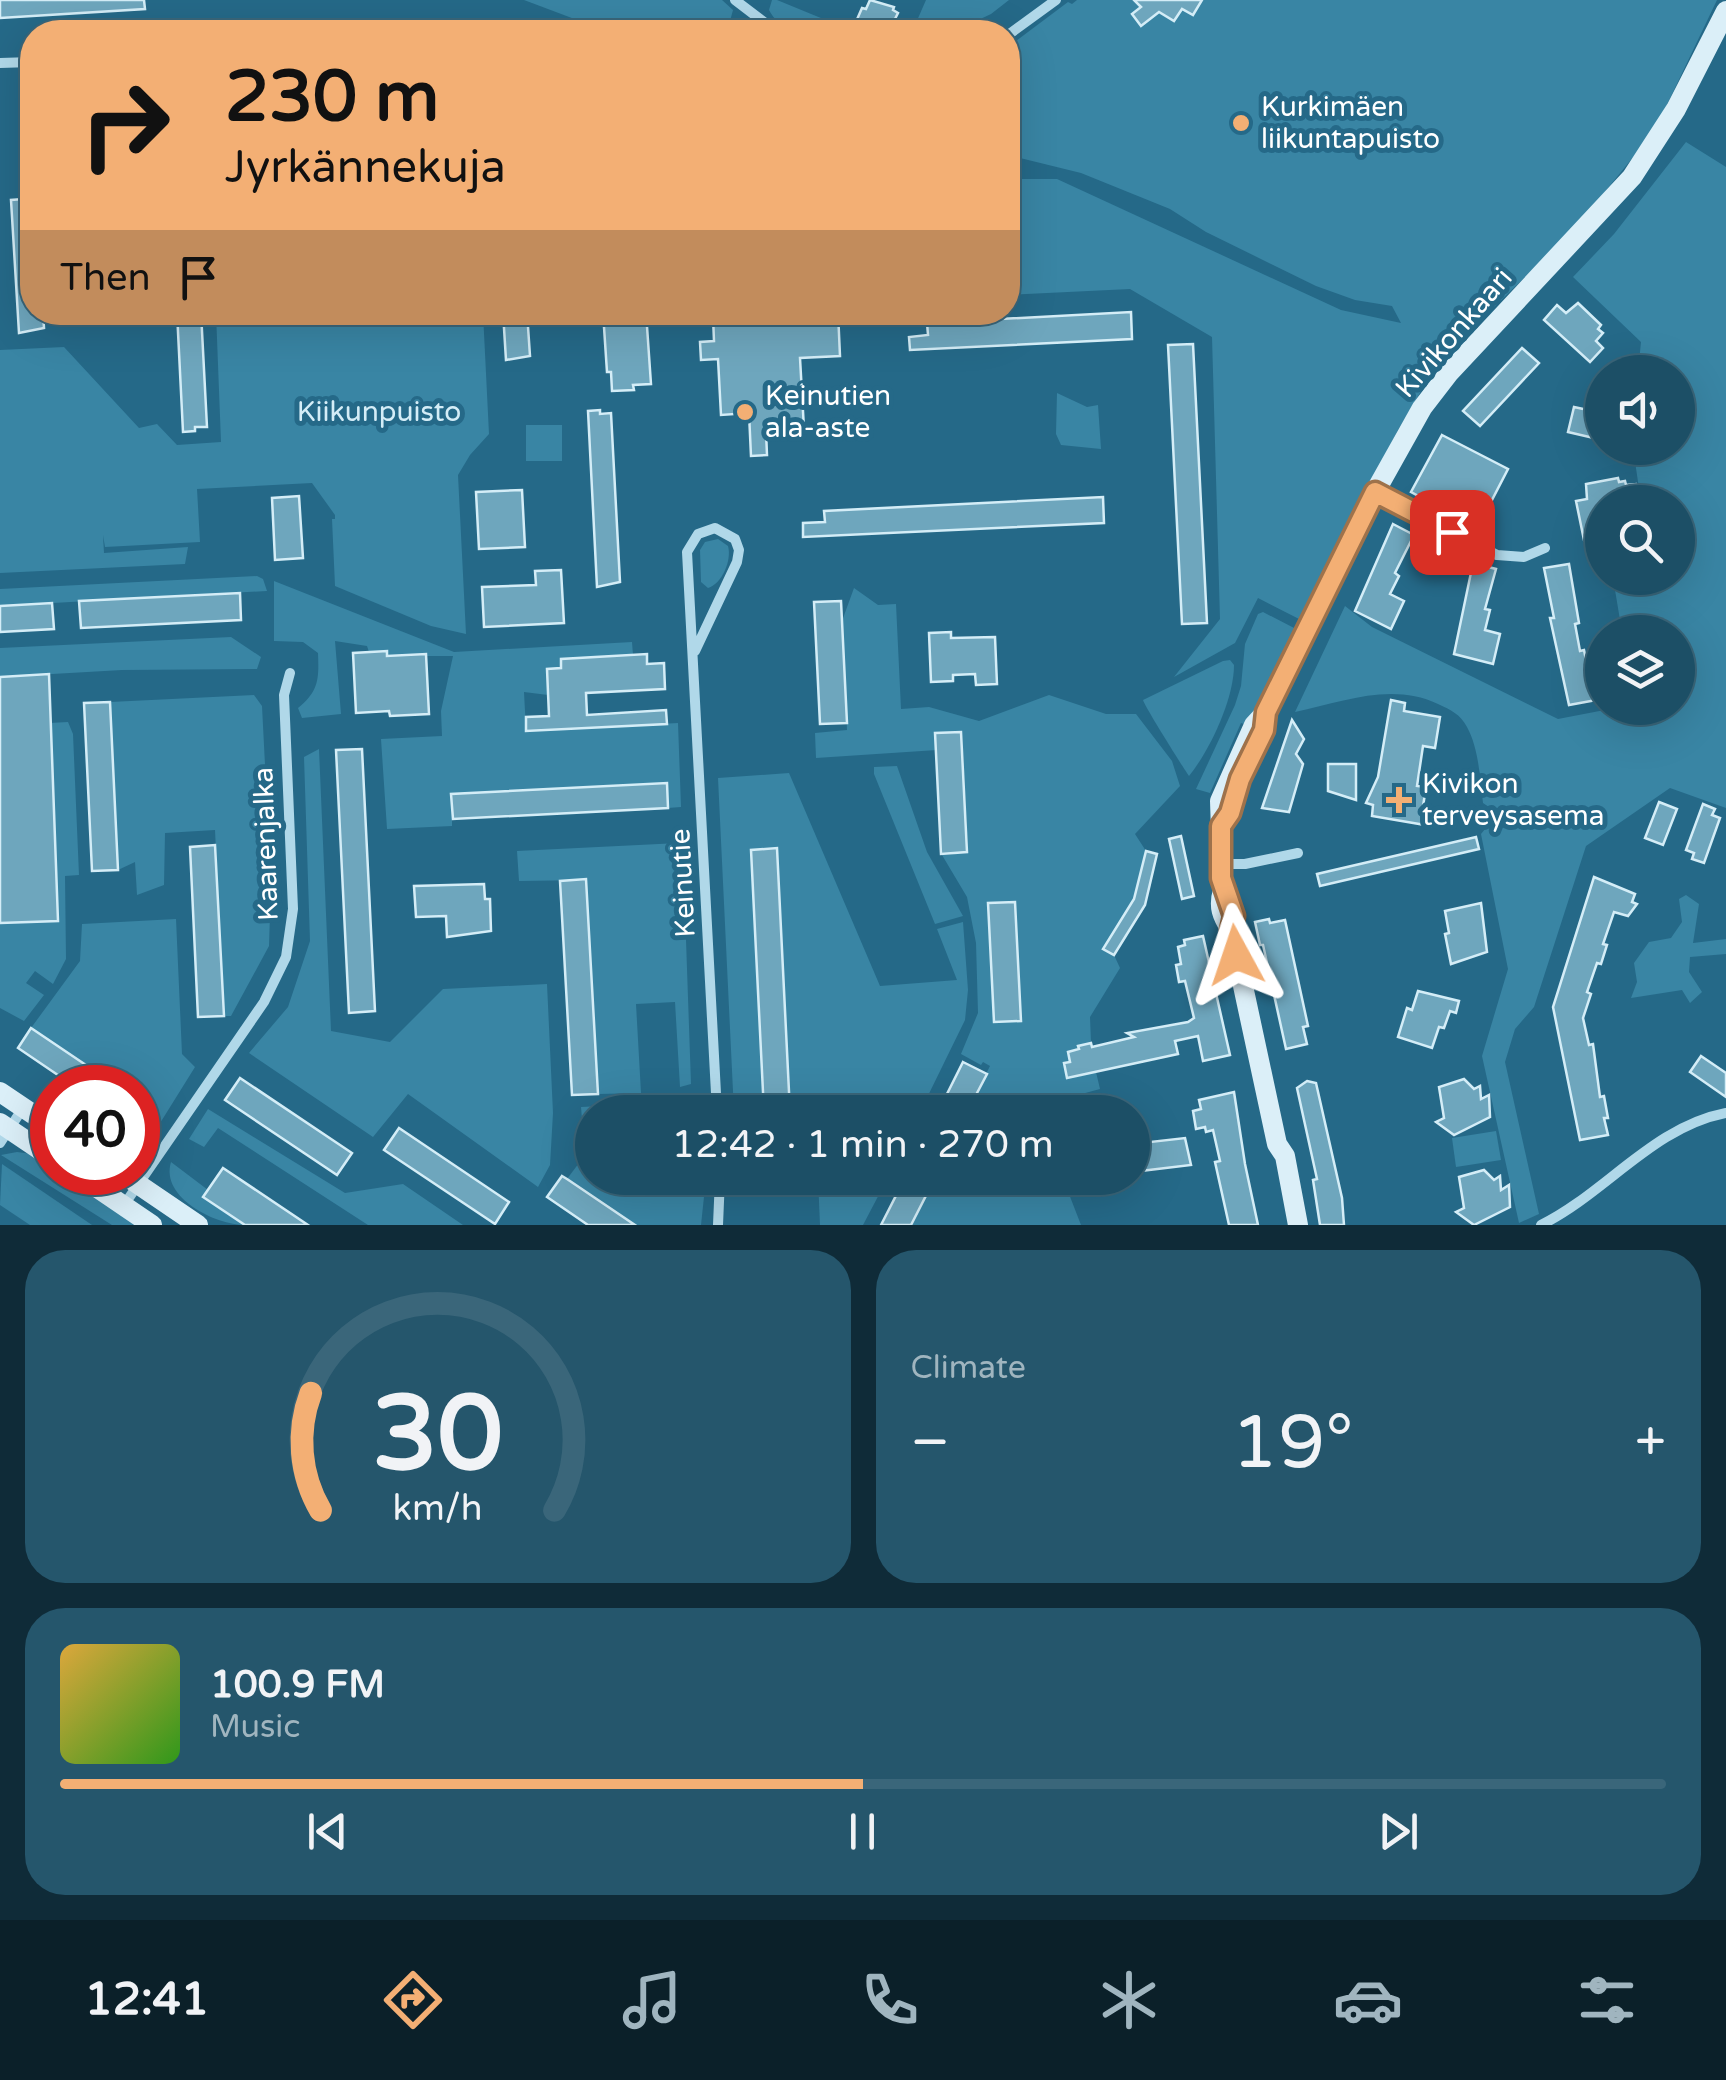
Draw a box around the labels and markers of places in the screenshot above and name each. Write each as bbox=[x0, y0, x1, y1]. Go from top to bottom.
place label: Kurkimäen liikuntapuisto bbox=[1261, 90, 1440, 156]
marker: Kurkimäen liikuntapuisto bbox=[1230, 112, 1252, 134]
place label: Keinutien ala-aste bbox=[765, 379, 891, 445]
marker: Keinutien ala-aste bbox=[734, 401, 756, 423]
pin bbox=[1410, 490, 1495, 575]
place label: Kivikon terveysasema bbox=[1422, 767, 1604, 833]
marker: Kivikon terveysasema bbox=[1386, 787, 1412, 813]

